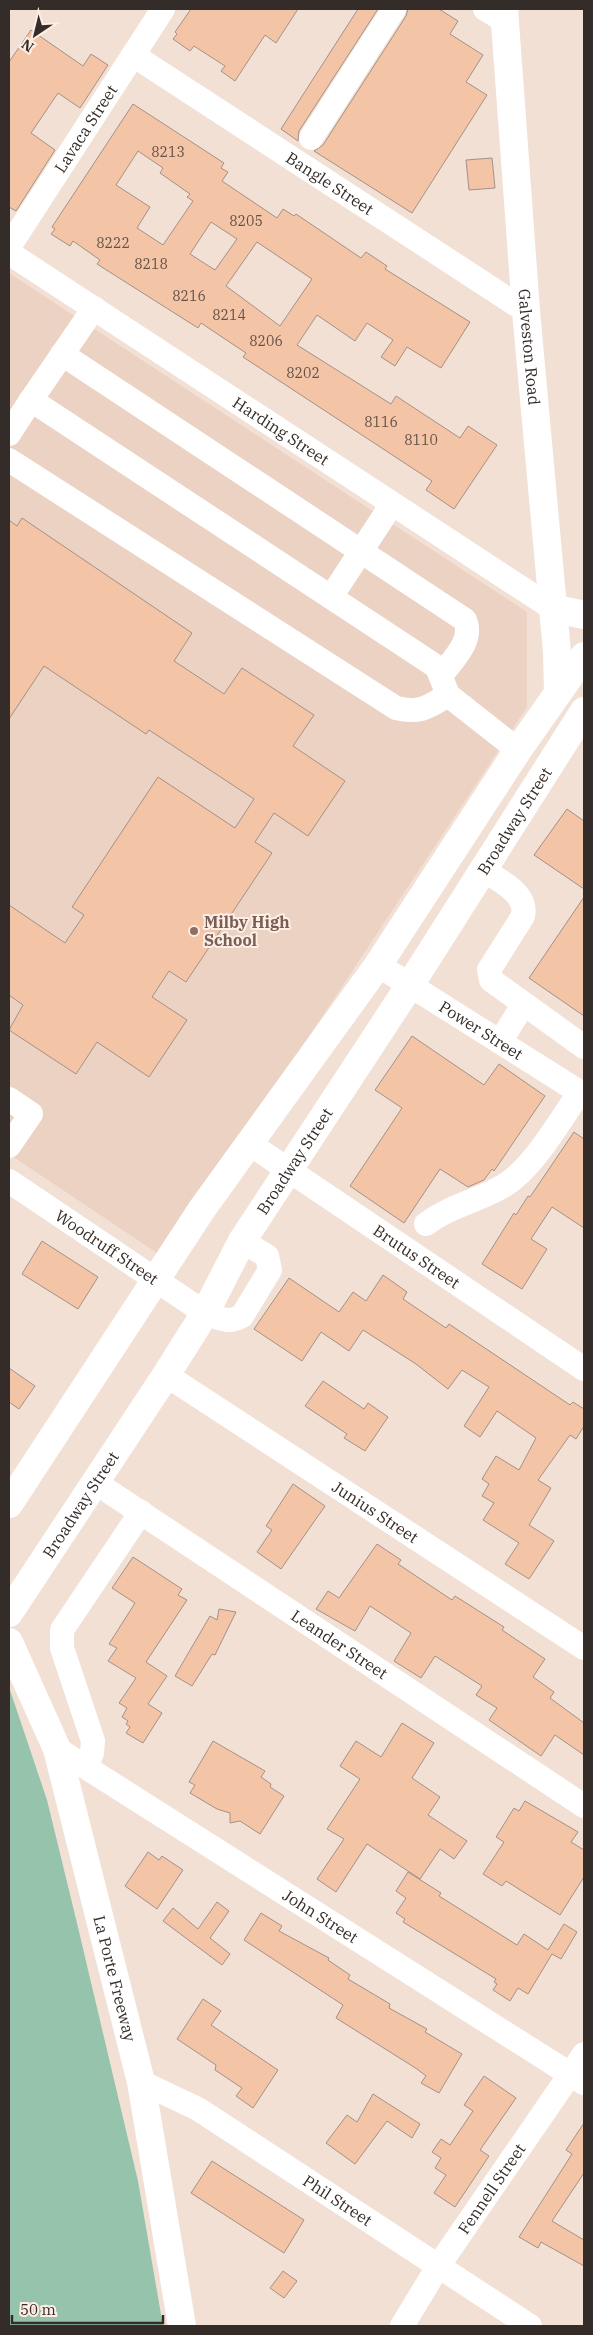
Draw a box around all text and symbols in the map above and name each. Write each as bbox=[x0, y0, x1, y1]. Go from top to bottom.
north arrow bbox=[10, 10, 60, 60]
text: N bbox=[18, 35, 37, 56]
street label: Lavaca Street bbox=[50, 81, 122, 176]
house number: 8213 bbox=[151, 143, 185, 161]
street label: Bangle Street bbox=[282, 147, 378, 219]
house number: 8205 bbox=[229, 212, 263, 230]
house number: 8222 bbox=[96, 234, 130, 252]
house number: 8218 bbox=[134, 255, 168, 273]
house number: 8216 bbox=[172, 287, 206, 305]
street label: Galveston Road bbox=[514, 288, 545, 406]
house number: 8214 bbox=[212, 306, 246, 324]
house number: 8206 bbox=[249, 332, 283, 350]
house number: 8202 bbox=[286, 364, 320, 382]
street label: Harding Street bbox=[229, 392, 333, 470]
house number: 8116 bbox=[364, 413, 398, 431]
house number: 8110 bbox=[404, 431, 438, 449]
street label: Broadway Street bbox=[473, 763, 556, 878]
place label: Milby High School bbox=[204, 912, 290, 950]
marker: Milby High School bbox=[188, 925, 200, 937]
street label: Power Street bbox=[436, 996, 527, 1064]
street label: Broadway Street bbox=[252, 1104, 337, 1218]
street label: Woodruff Street bbox=[52, 1205, 162, 1289]
street label: Brutus Street bbox=[370, 1220, 464, 1293]
street label: Broadway Street bbox=[38, 1447, 123, 1562]
street label: Junius Street bbox=[328, 1476, 422, 1547]
street label: Leander Street bbox=[288, 1605, 392, 1683]
street label: John Street bbox=[279, 1885, 362, 1947]
street label: La Porte Freeway bbox=[89, 1913, 141, 2044]
street label: Fennell Street bbox=[453, 2139, 530, 2238]
street label: Phil Street bbox=[299, 2170, 376, 2230]
scale bar bbox=[12, 2292, 164, 2324]
text: 50 m bbox=[20, 2300, 56, 2319]

